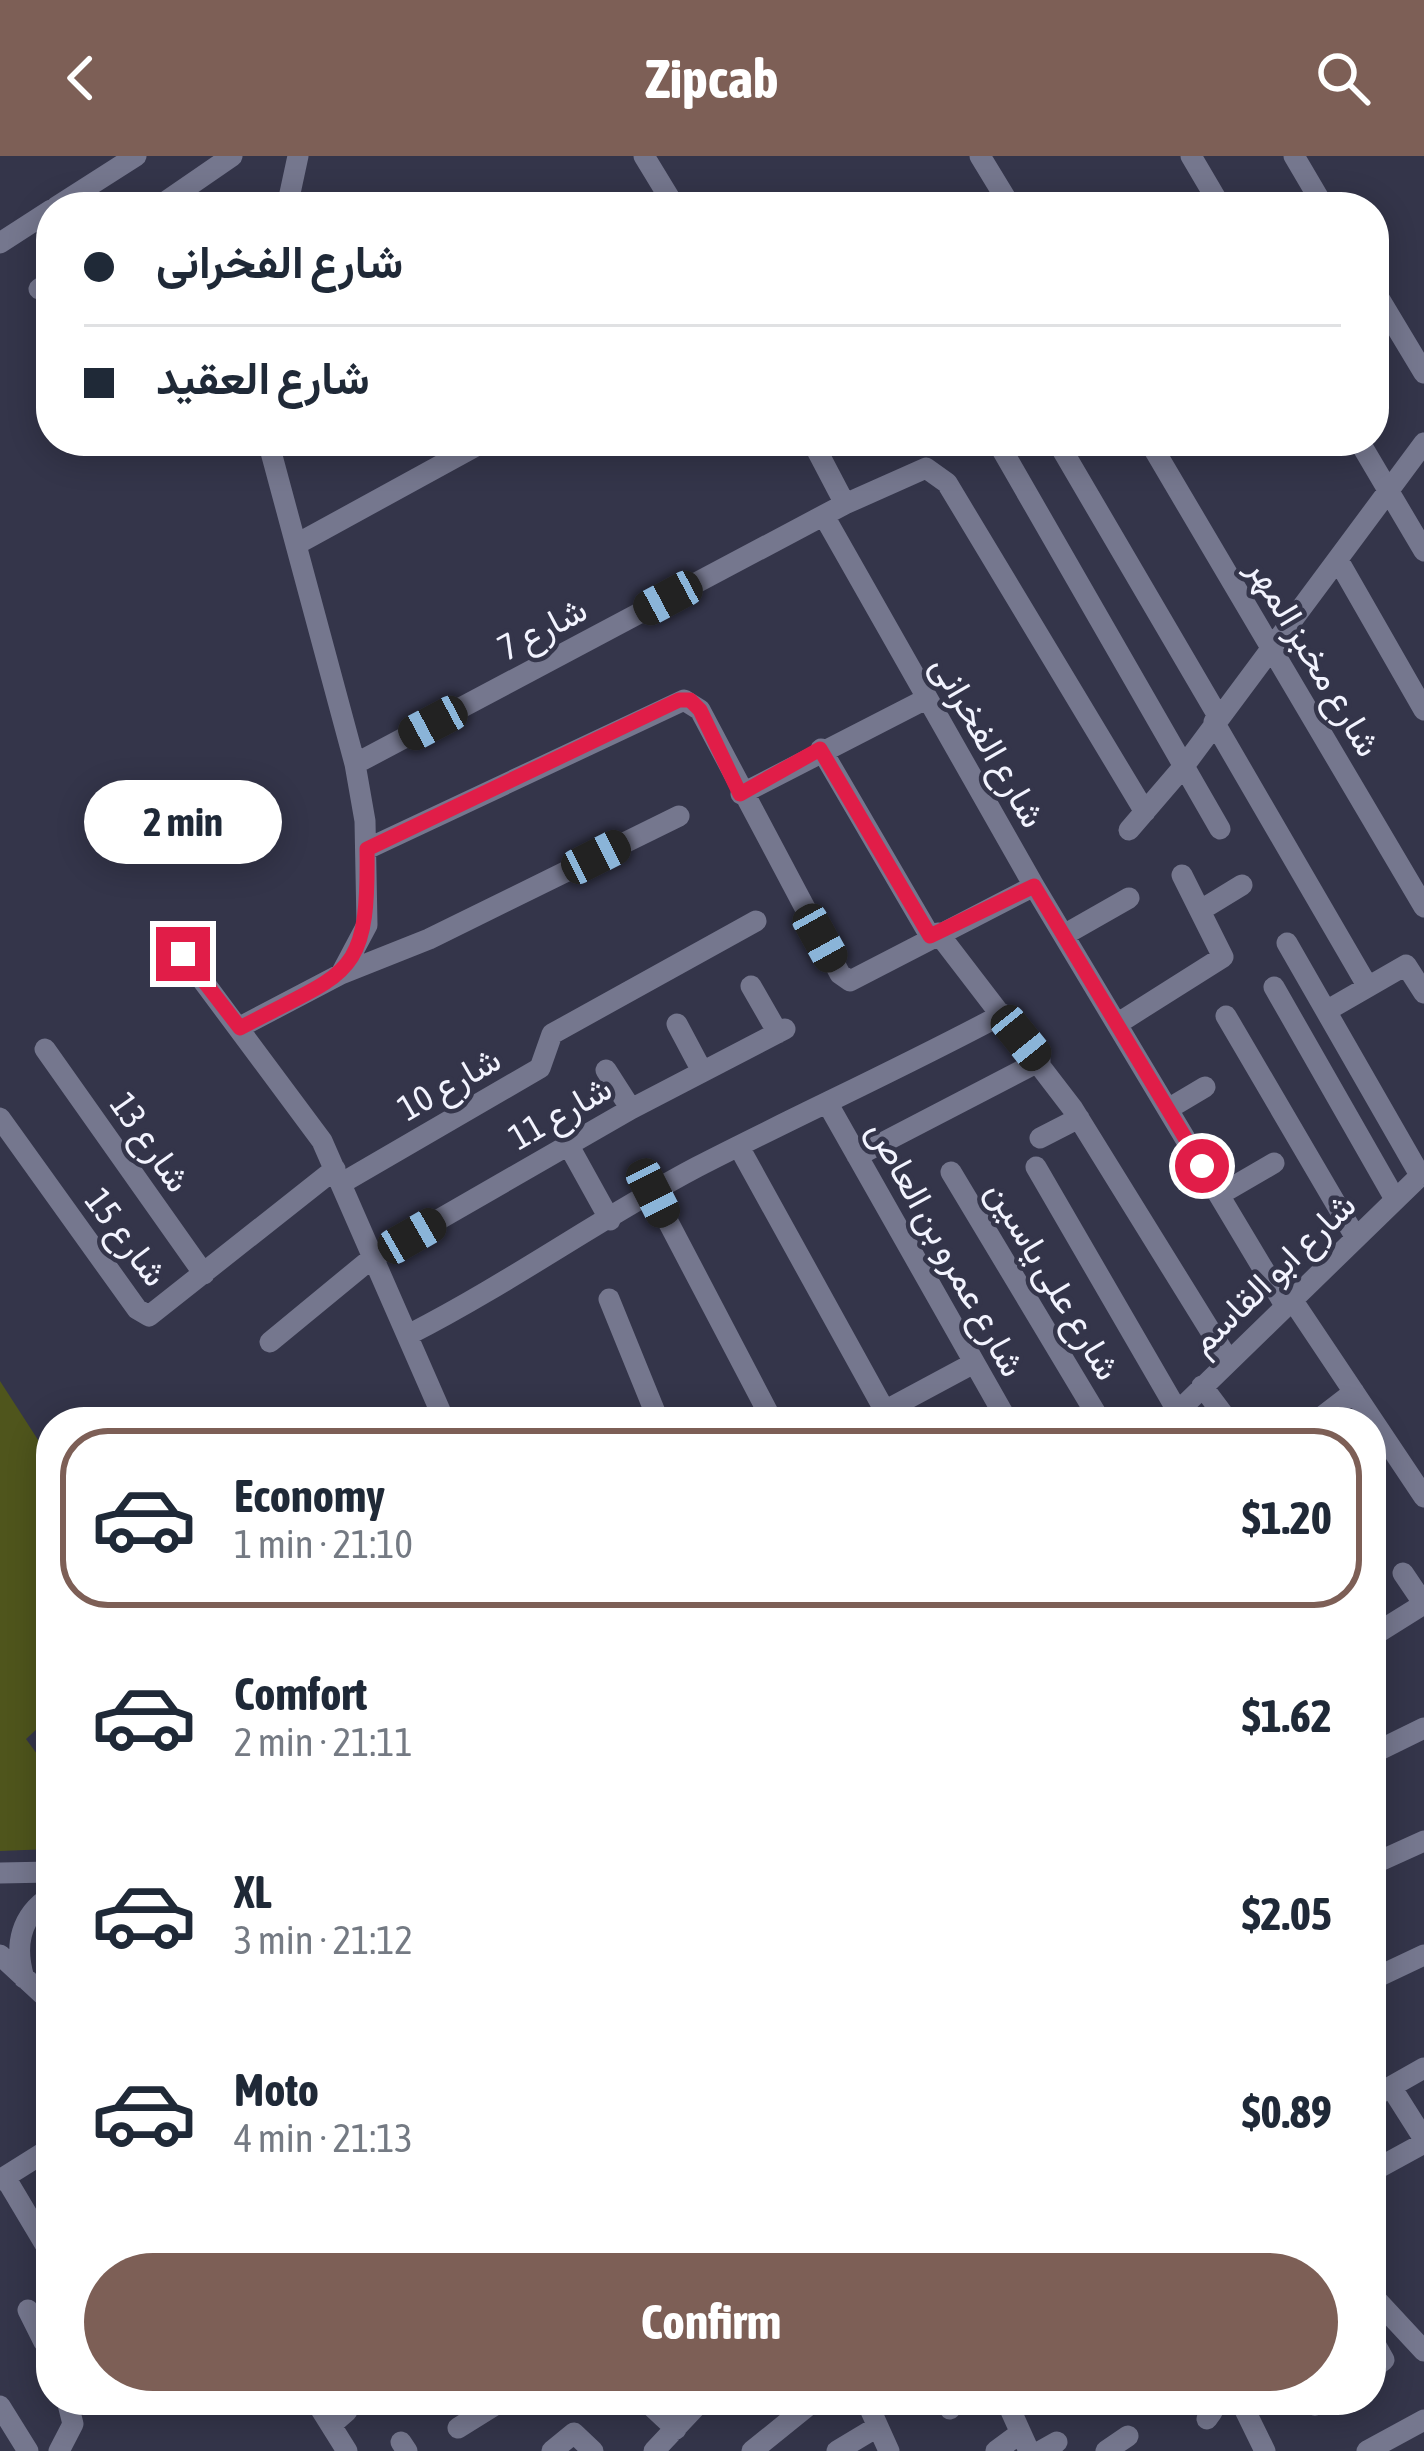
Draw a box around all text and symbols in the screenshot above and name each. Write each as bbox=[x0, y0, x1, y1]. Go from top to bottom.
icon: back bbox=[48, 45, 114, 111]
icon: search bbox=[1310, 45, 1376, 111]
text: Zipcab bbox=[645, 48, 779, 109]
text: شارع الفخرانى bbox=[156, 236, 403, 288]
text: شارع العقيد bbox=[156, 352, 370, 404]
street label: شارع مخبز المهر bbox=[1235, 549, 1391, 766]
car bbox=[628, 565, 708, 631]
street label: شارع 7 bbox=[491, 587, 595, 672]
street label: شارع الفخرانى bbox=[919, 647, 1055, 837]
car bbox=[393, 690, 473, 756]
callout: 2 min bbox=[84, 780, 282, 864]
text: 2 min bbox=[143, 800, 223, 844]
car bbox=[556, 825, 636, 889]
car bbox=[787, 898, 853, 978]
route end bbox=[156, 927, 210, 981]
car bbox=[984, 999, 1058, 1077]
street label: شارع 10 bbox=[390, 1037, 510, 1132]
street label: شارع 11 bbox=[501, 1066, 621, 1161]
street label: شارع 13 bbox=[99, 1084, 200, 1202]
street label: شارع عمرو بن العاص bbox=[856, 1113, 1035, 1385]
route start bbox=[1175, 1139, 1229, 1193]
car bbox=[621, 1153, 685, 1233]
street label: شارع على ياسين bbox=[975, 1173, 1130, 1389]
street label: شارع 15 bbox=[74, 1180, 177, 1296]
street label: شارع ابو القاسم bbox=[1180, 1183, 1367, 1365]
car bbox=[372, 1202, 452, 1270]
icon: car bbox=[90, 1464, 198, 1572]
text: Economy bbox=[234, 1470, 385, 1522]
text: $1.20 bbox=[1242, 1492, 1332, 1544]
text: 1 min · 21:10 bbox=[234, 1522, 413, 1566]
icon: car bbox=[90, 1662, 198, 1770]
text: Comfort bbox=[234, 1668, 367, 1720]
text: $1.62 bbox=[1242, 1690, 1332, 1742]
text: 2 min · 21:11 bbox=[234, 1720, 413, 1764]
icon: car bbox=[90, 1860, 198, 1968]
text: XL bbox=[234, 1866, 272, 1918]
text: $2.05 bbox=[1242, 1888, 1332, 1940]
text: 3 min · 21:12 bbox=[234, 1918, 413, 1962]
icon: car bbox=[90, 2058, 198, 2166]
text: Moto bbox=[234, 2064, 319, 2116]
text: $0.89 bbox=[1242, 2086, 1332, 2138]
text: 4 min · 21:13 bbox=[234, 2116, 413, 2160]
button: Confirm bbox=[84, 2253, 1338, 2391]

